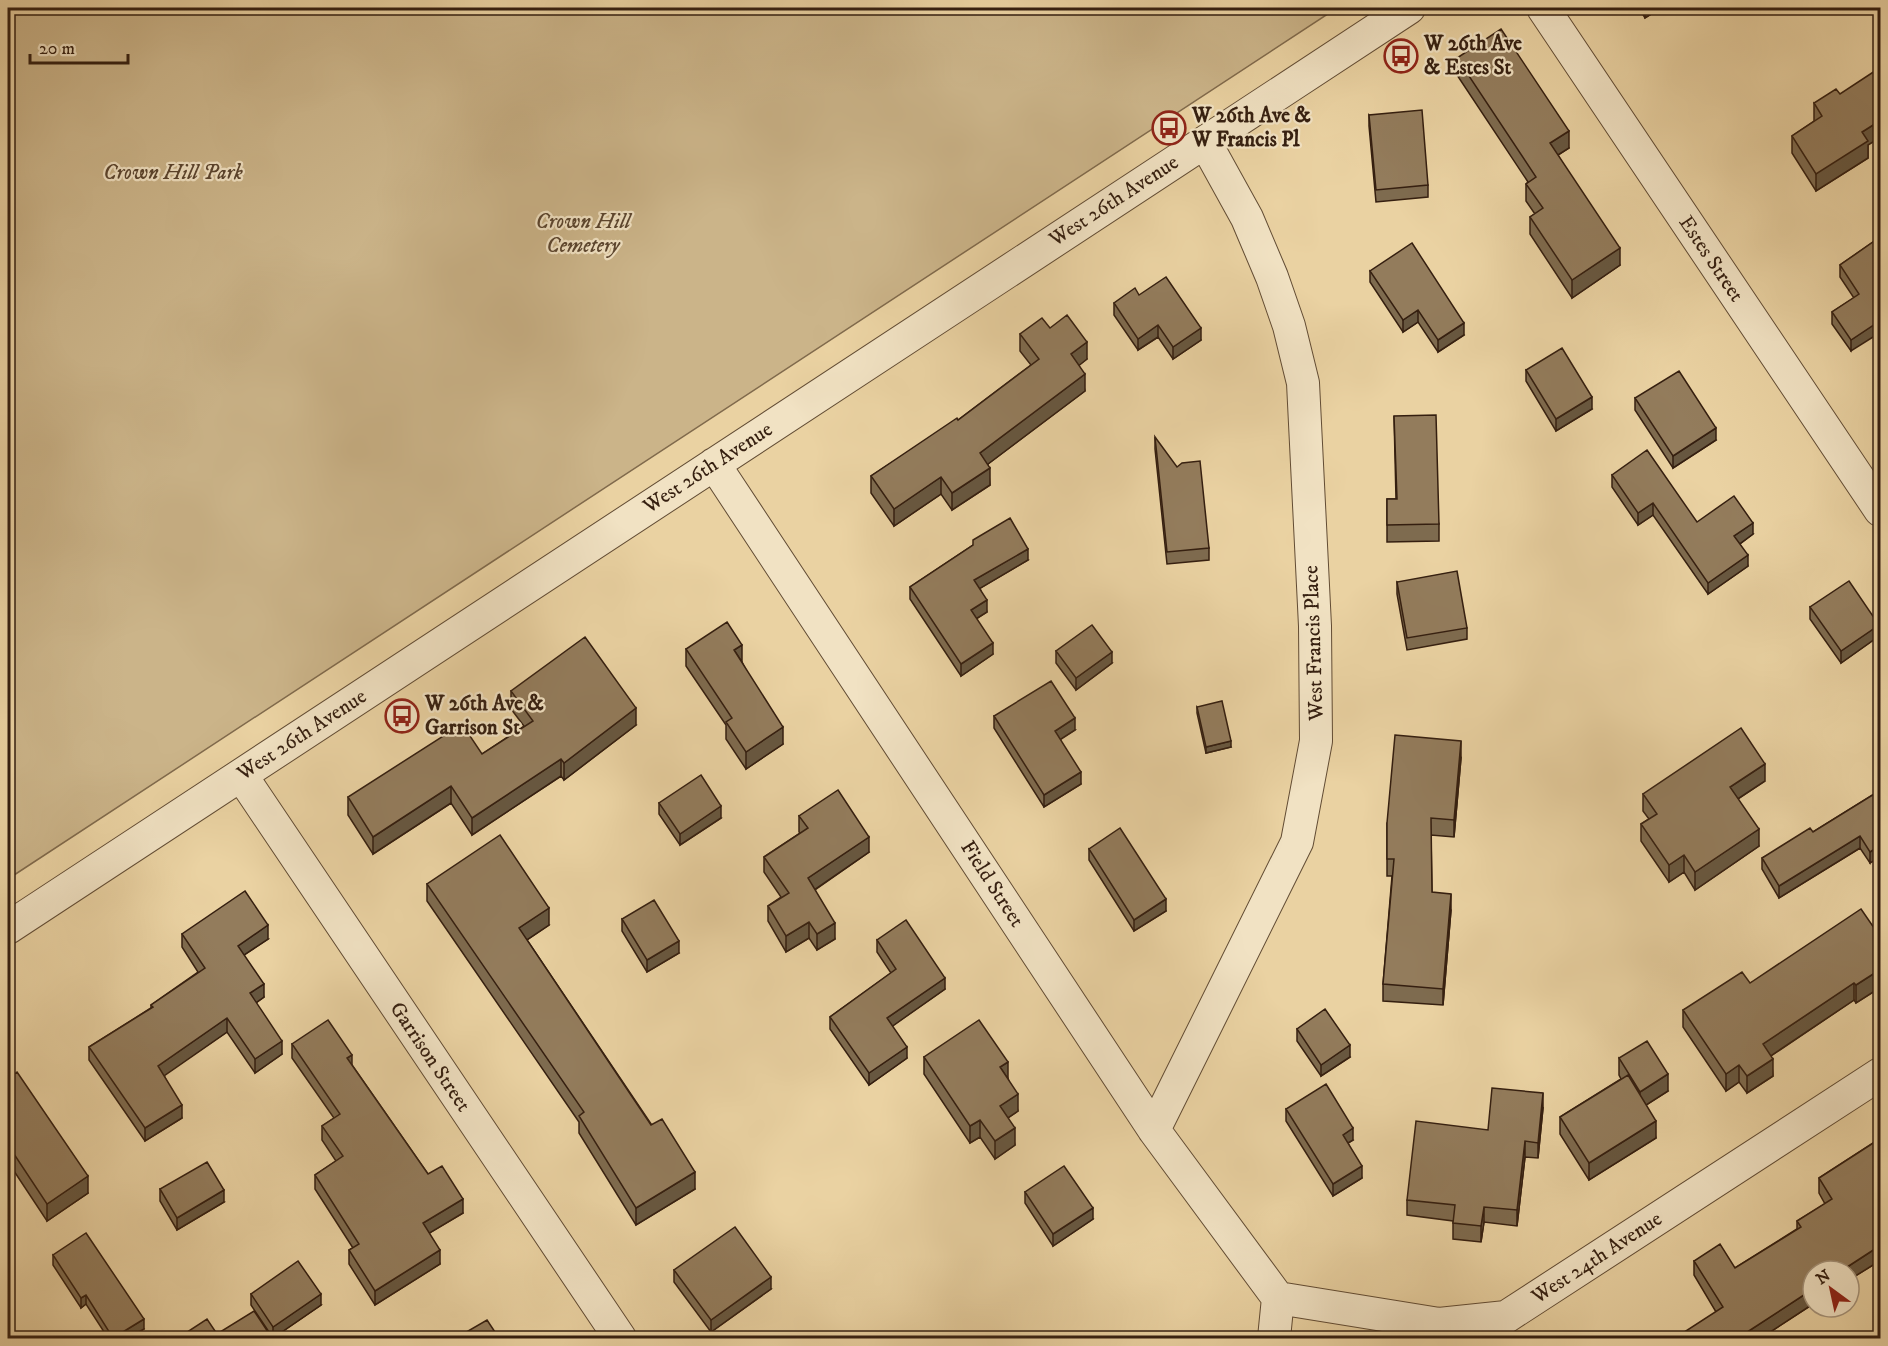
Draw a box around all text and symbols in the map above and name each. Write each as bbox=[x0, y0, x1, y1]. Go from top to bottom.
scale bar bbox=[30, 27, 128, 65]
place label: W 26th Ave & Estes St bbox=[1423, 31, 1522, 81]
text: 20 m bbox=[39, 38, 75, 60]
bus stop icon: W 26th Ave & Estes St bbox=[1383, 38, 1419, 74]
place label: W 26th Ave & W Francis Pl bbox=[1191, 103, 1311, 153]
bus stop icon: W 26th Ave & W Francis Pl bbox=[1151, 110, 1187, 146]
street label: West 26th Avenue bbox=[1044, 149, 1184, 253]
park label: Crown Hill Park bbox=[103, 160, 243, 186]
park label: Crown Hill Cemetery bbox=[535, 209, 633, 259]
street label: Estes Street bbox=[1673, 211, 1749, 307]
street label: West 26th Avenue bbox=[638, 416, 778, 520]
street label: West Francis Place bbox=[1298, 564, 1330, 722]
street label: West 26th Avenue bbox=[232, 683, 372, 787]
place label: W 26th Ave & Garrison St bbox=[424, 691, 544, 741]
bus stop icon: W 26th Ave & Garrison St bbox=[384, 698, 420, 734]
street label: Field Street bbox=[954, 836, 1030, 932]
street label: Garrison Street bbox=[384, 997, 476, 1117]
street label: West 24th Avenue bbox=[1526, 1206, 1667, 1310]
north arrow bbox=[1801, 1259, 1861, 1319]
text: N bbox=[1812, 1265, 1834, 1289]

